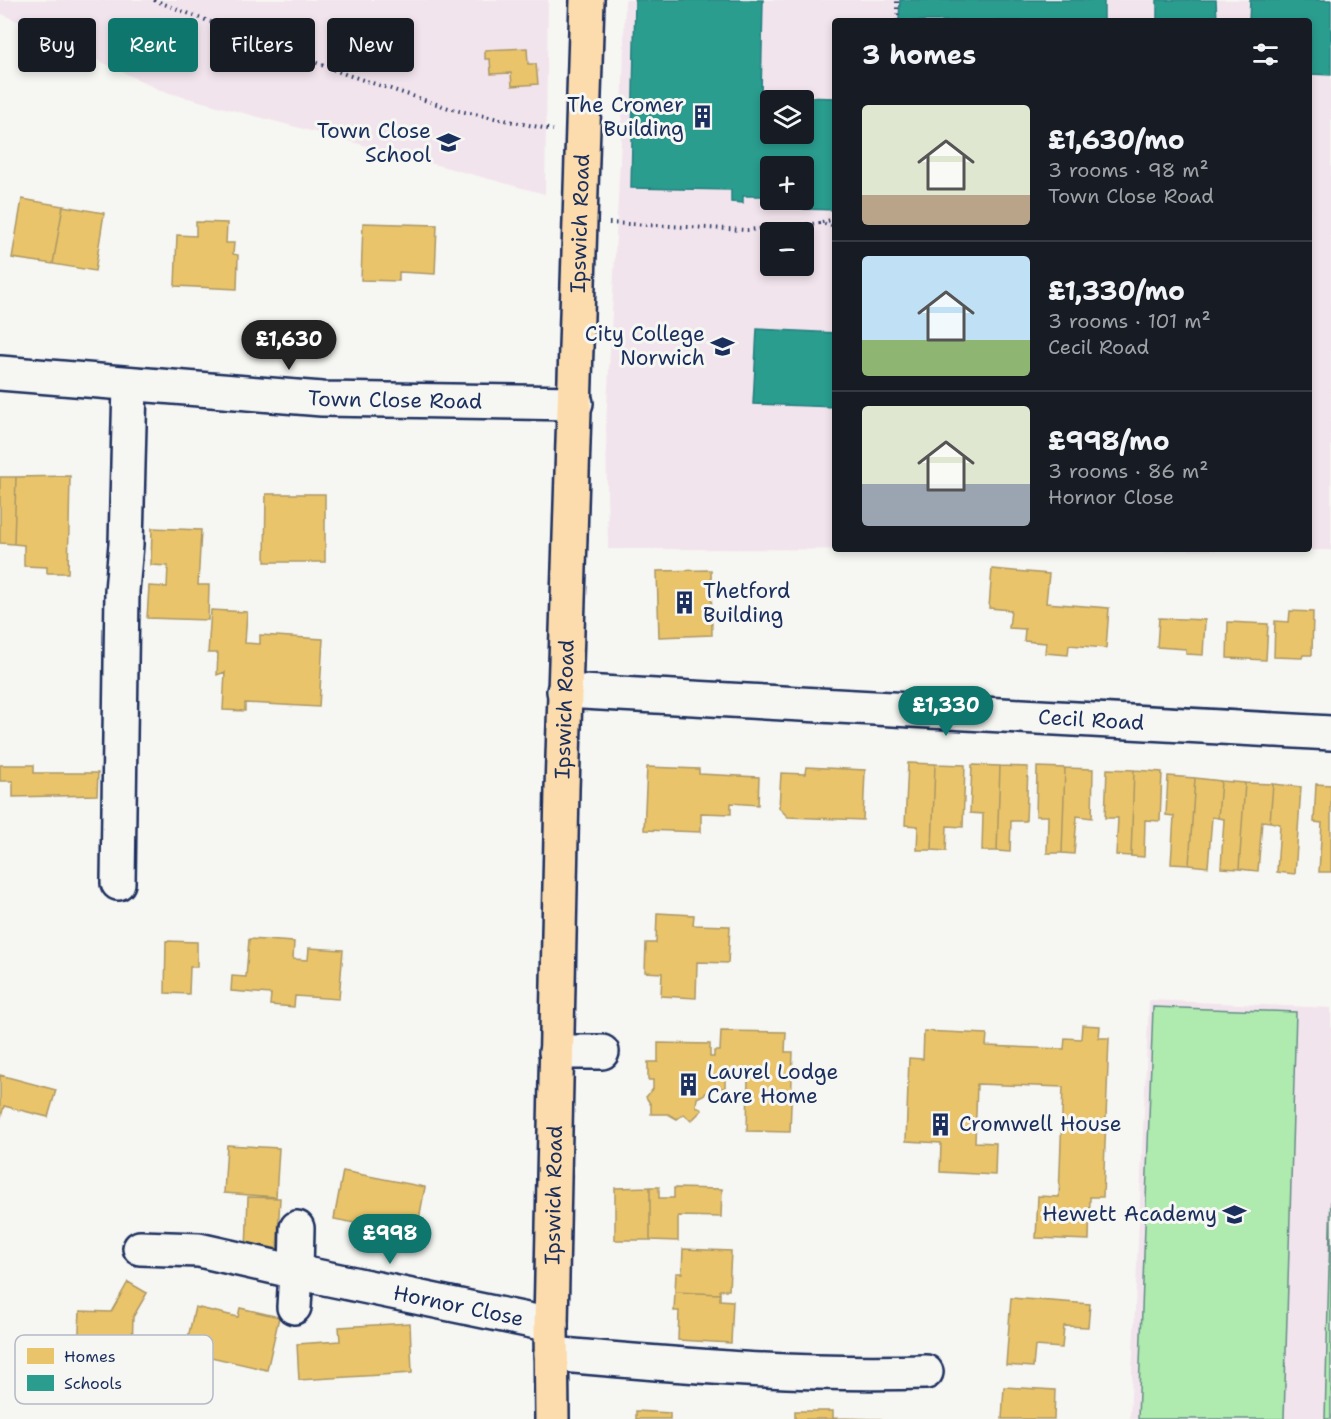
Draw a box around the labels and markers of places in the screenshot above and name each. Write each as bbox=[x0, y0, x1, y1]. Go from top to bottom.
place label: The Cromer Building bbox=[567, 91, 684, 143]
building icon: The Cromer Building bbox=[689, 104, 715, 130]
place label: Town Close School bbox=[317, 117, 432, 169]
school or university icon: Town Close School bbox=[436, 130, 462, 156]
pin: £1,630 bbox=[240, 320, 338, 371]
place label: City College Norwich bbox=[585, 320, 705, 372]
school or university icon: City College Norwich bbox=[710, 333, 736, 359]
place label: Thetford Building bbox=[703, 577, 790, 629]
building icon: Thetford Building bbox=[672, 590, 698, 616]
pin: £1,330 bbox=[897, 686, 995, 737]
place label: Laurel Lodge Care Home bbox=[707, 1058, 838, 1110]
building icon: Laurel Lodge Care Home bbox=[676, 1071, 702, 1097]
place label: Cromwell House bbox=[959, 1110, 1122, 1138]
building icon: Cromwell House bbox=[928, 1111, 954, 1137]
place label: Hewett Academy bbox=[1042, 1200, 1217, 1228]
school or university icon: Hewett Academy bbox=[1222, 1201, 1248, 1227]
pin: £998 bbox=[354, 1214, 426, 1265]

